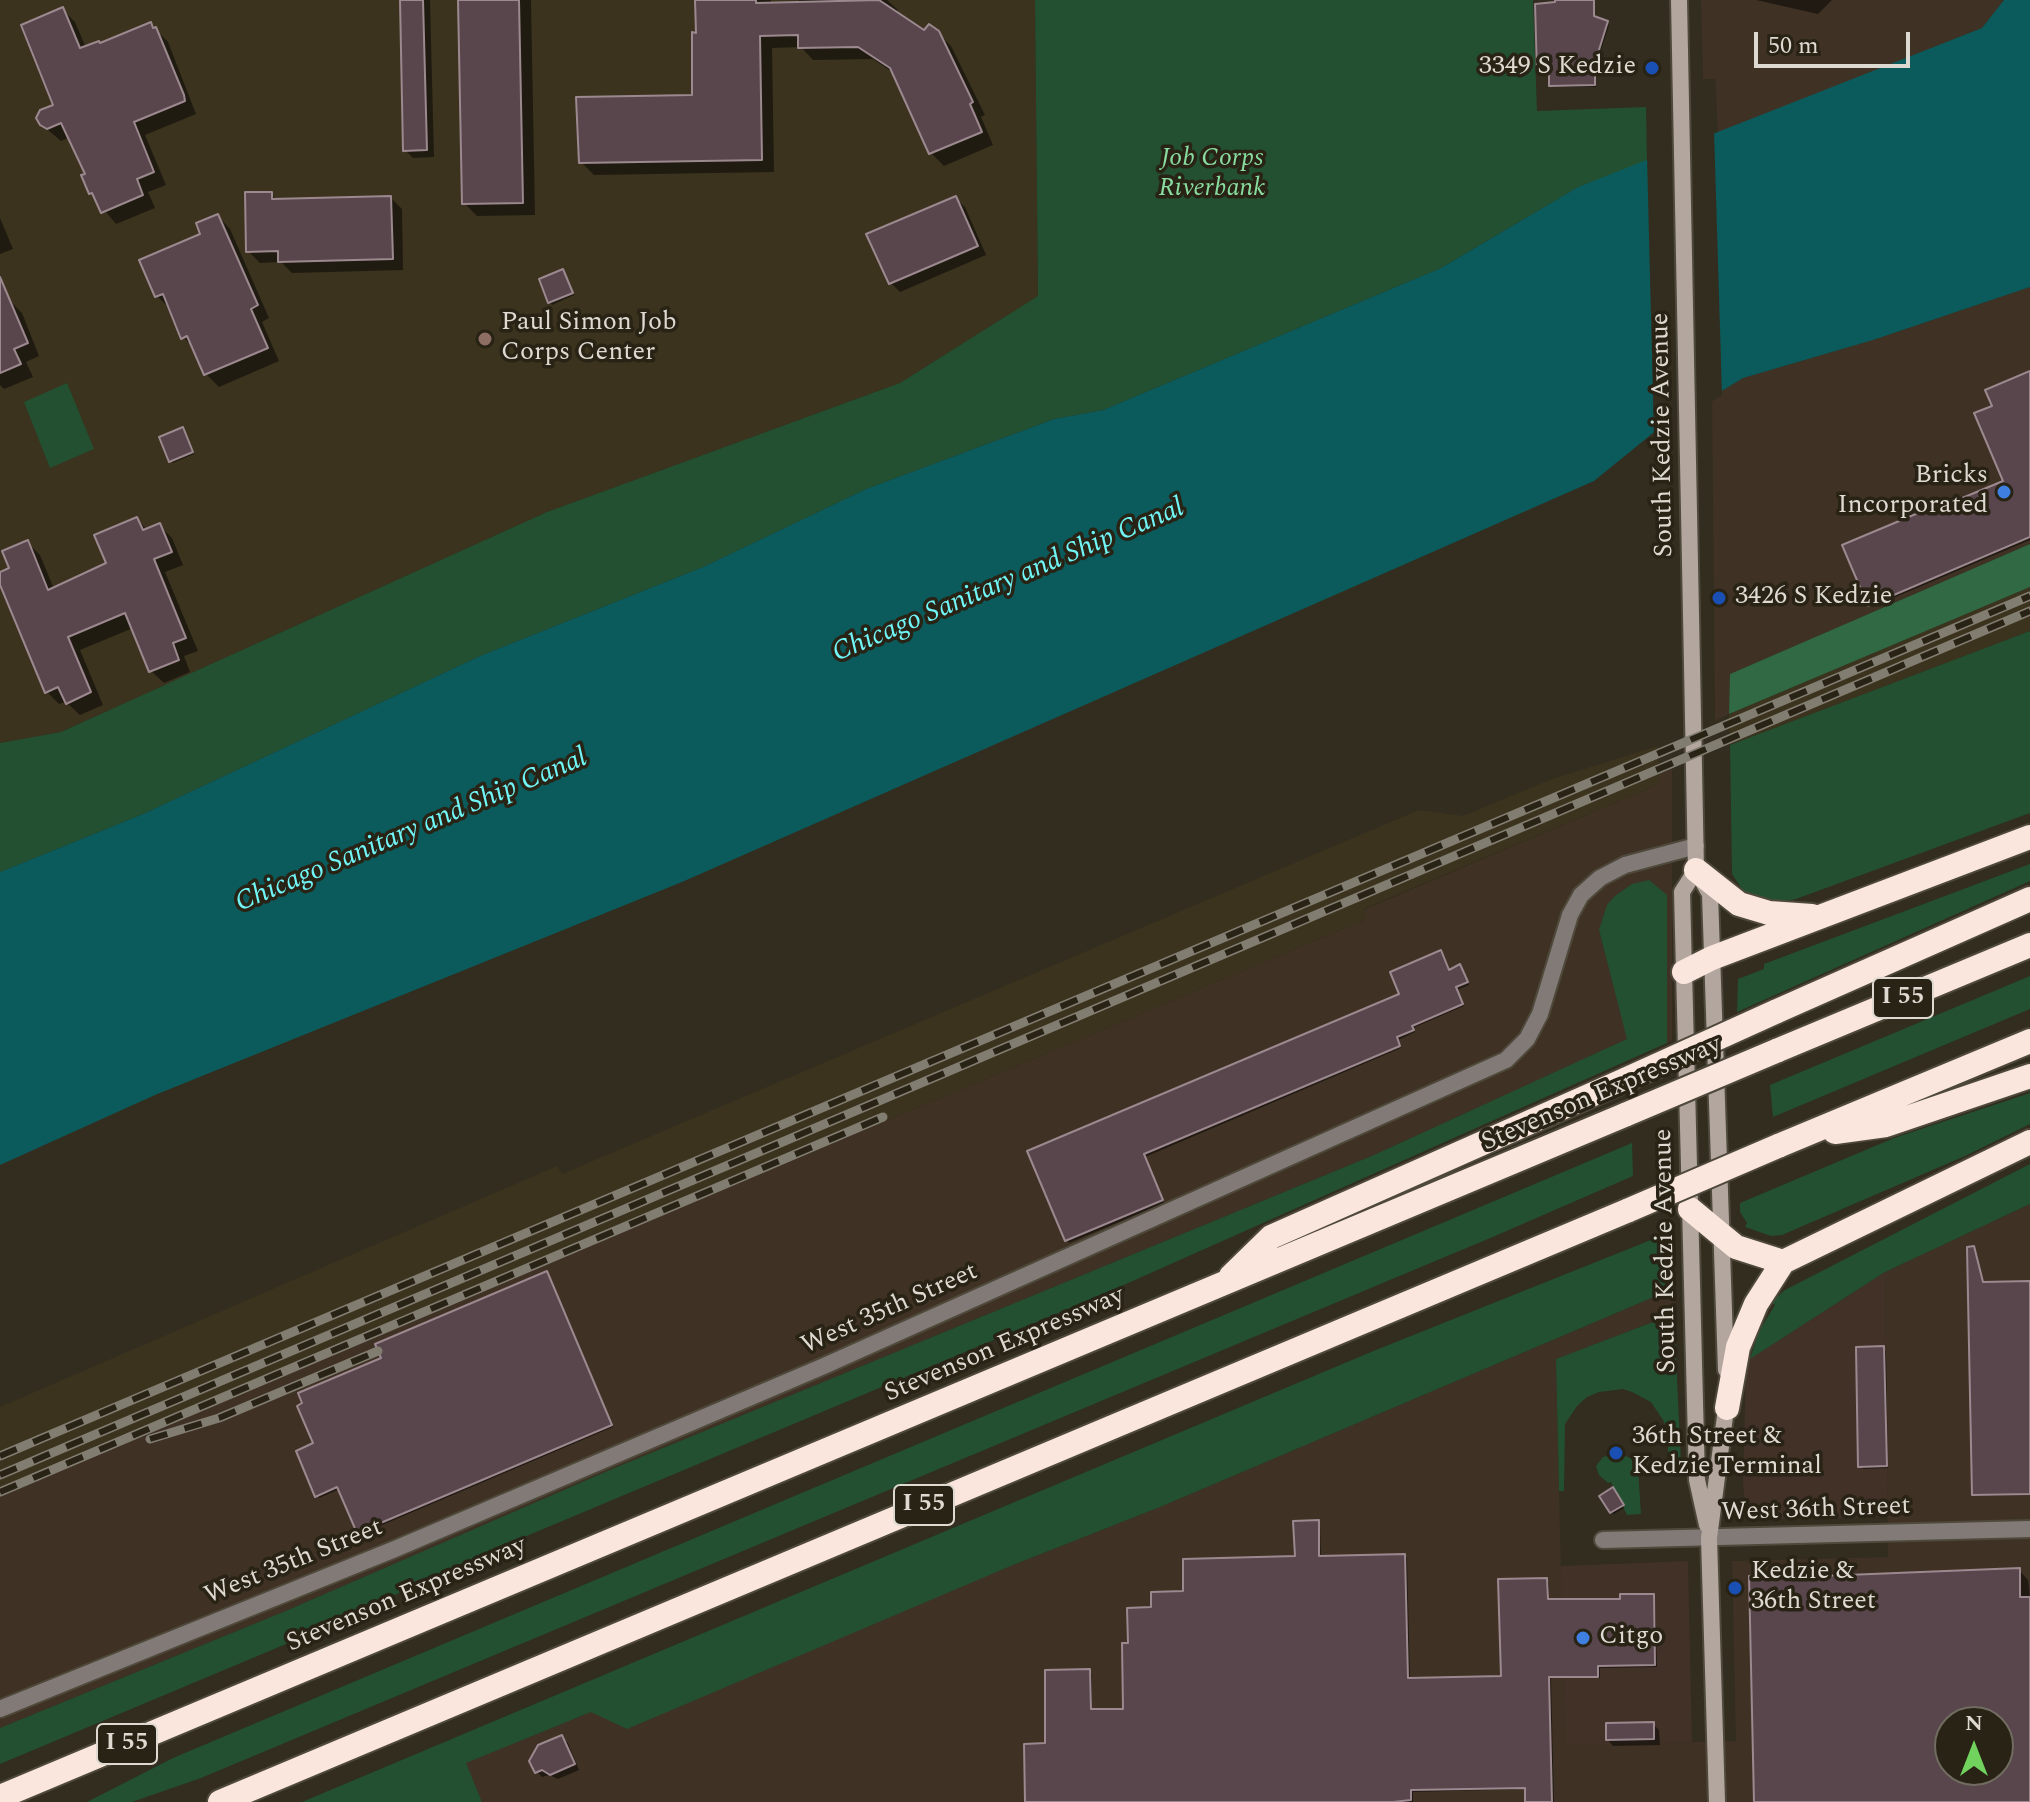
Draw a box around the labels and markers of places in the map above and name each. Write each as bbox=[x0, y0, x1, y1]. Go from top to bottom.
place label: 3349 S Kedzie bbox=[1479, 52, 1636, 84]
marker: 3349 S Kedzie bbox=[1643, 59, 1661, 77]
place label: Paul Simon Job Corps Center bbox=[501, 308, 677, 370]
marker: Paul Simon Job Corps Center bbox=[476, 330, 494, 348]
place label: Bricks Incorporated bbox=[1837, 461, 1988, 522]
marker: Bricks Incorporated bbox=[1995, 483, 2013, 501]
place label: 3426 S Kedzie bbox=[1735, 582, 1892, 614]
marker: 3426 S Kedzie bbox=[1710, 589, 1728, 607]
place label: 36th Street & Kedzie Terminal bbox=[1632, 1422, 1822, 1484]
marker: 36th Street & Kedzie Terminal bbox=[1607, 1444, 1625, 1462]
place label: Kedzie & 36th Street bbox=[1751, 1557, 1876, 1618]
marker: Kedzie & 36th Street bbox=[1726, 1579, 1744, 1597]
place label: Citgo bbox=[1599, 1622, 1663, 1654]
marker: Citgo bbox=[1574, 1629, 1592, 1647]

